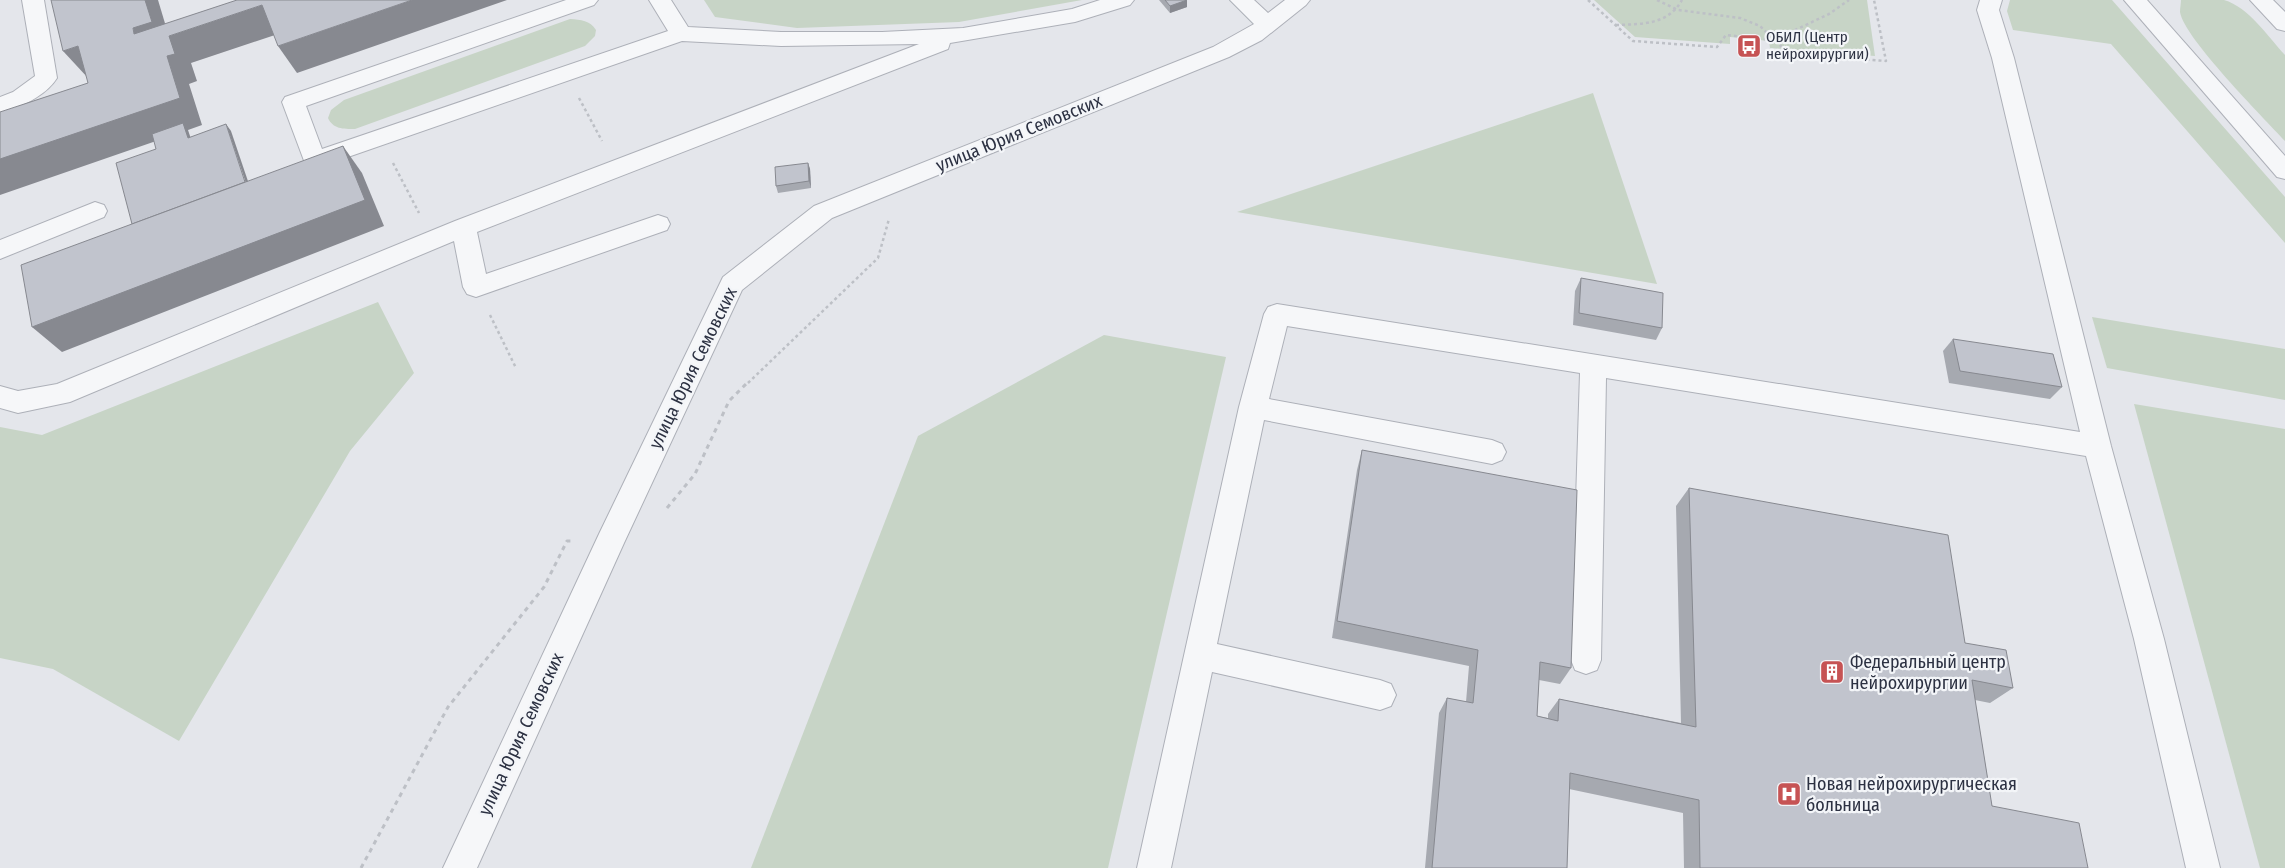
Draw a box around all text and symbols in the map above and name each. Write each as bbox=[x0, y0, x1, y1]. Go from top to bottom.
place label: ОБИЛ (Центр нейрохирургии) bbox=[1766, 28, 1869, 63]
bus stop icon: ОБИЛ (Центр нейрохирургии) bbox=[1736, 33, 1762, 59]
street label: улица Юрия Семовских bbox=[933, 90, 1105, 176]
street label: улица Юрия Семовских bbox=[644, 283, 742, 452]
street label: улица Юрия Семовских bbox=[474, 649, 568, 819]
place label: Федеральный центр нейрохирургии bbox=[1850, 651, 2006, 694]
building icon: Федеральный центр нейрохирургии bbox=[1819, 659, 1845, 685]
place label: Новая нейрохирургическая больница bbox=[1806, 773, 2017, 816]
hospital icon: Новая нейрохирургическая больница bbox=[1776, 781, 1802, 807]

